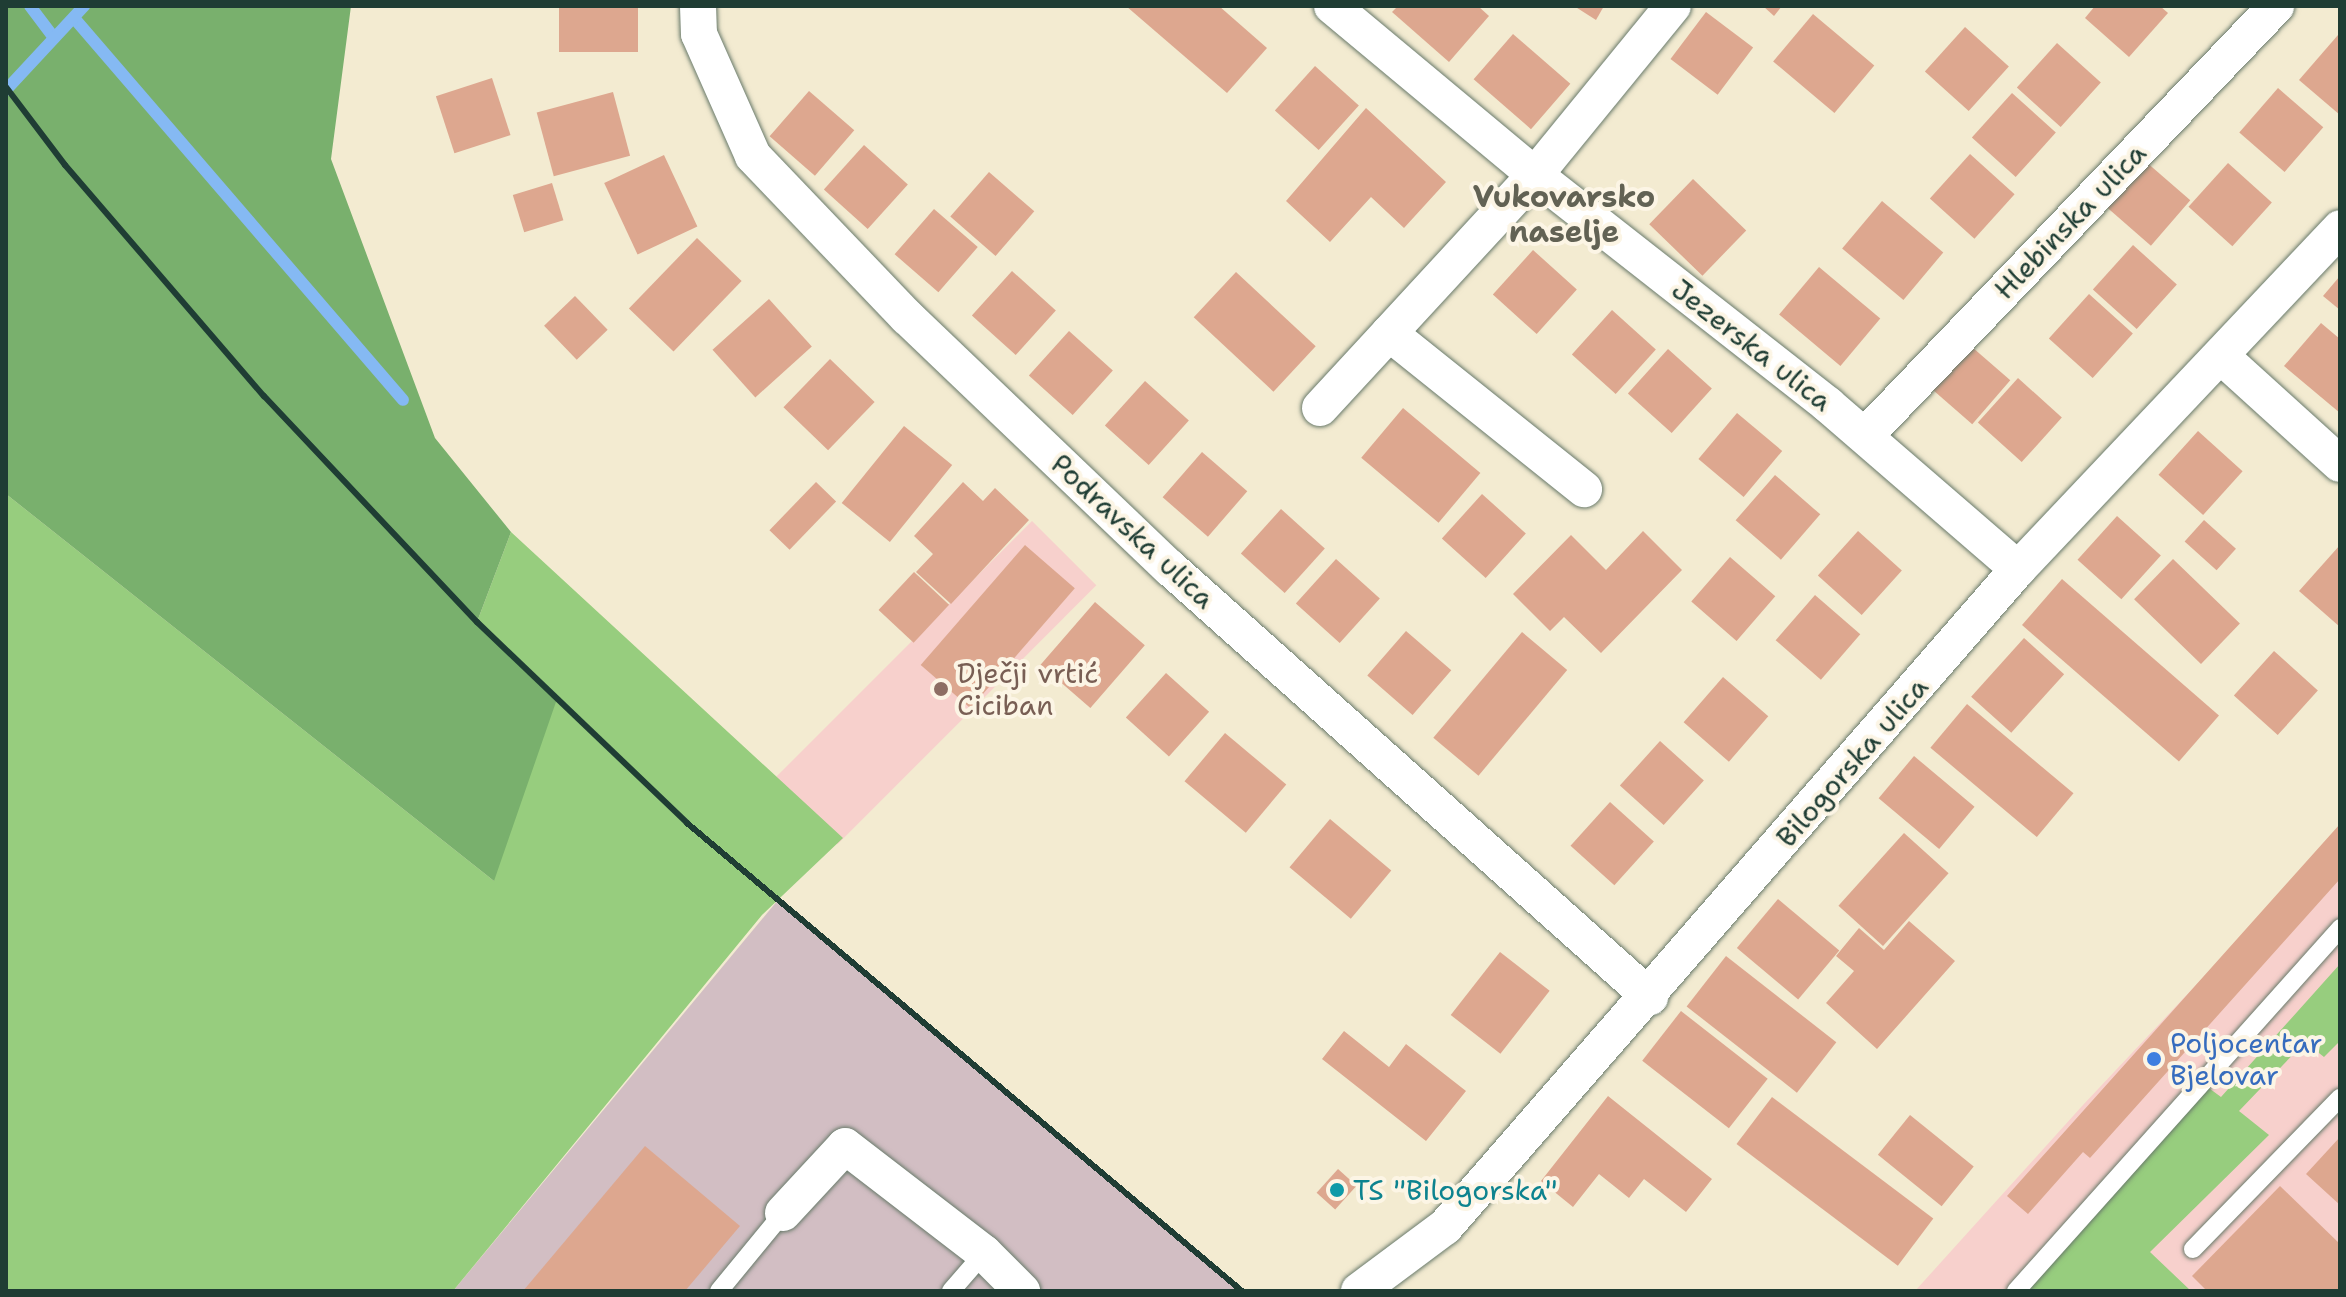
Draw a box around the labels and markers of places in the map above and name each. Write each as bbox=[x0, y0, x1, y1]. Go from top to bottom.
place label: Dječji vrtić Ciciban bbox=[957, 656, 1098, 722]
marker: Dječji vrtić Ciciban bbox=[932, 680, 950, 698]
place label: Poljocentar Bjelovar bbox=[2170, 1026, 2322, 1092]
marker: Poljocentar Bjelovar bbox=[2145, 1050, 2163, 1068]
place label: TS "Bilogorska" bbox=[1353, 1173, 1557, 1207]
marker: TS "Bilogorska" bbox=[1328, 1181, 1346, 1199]

